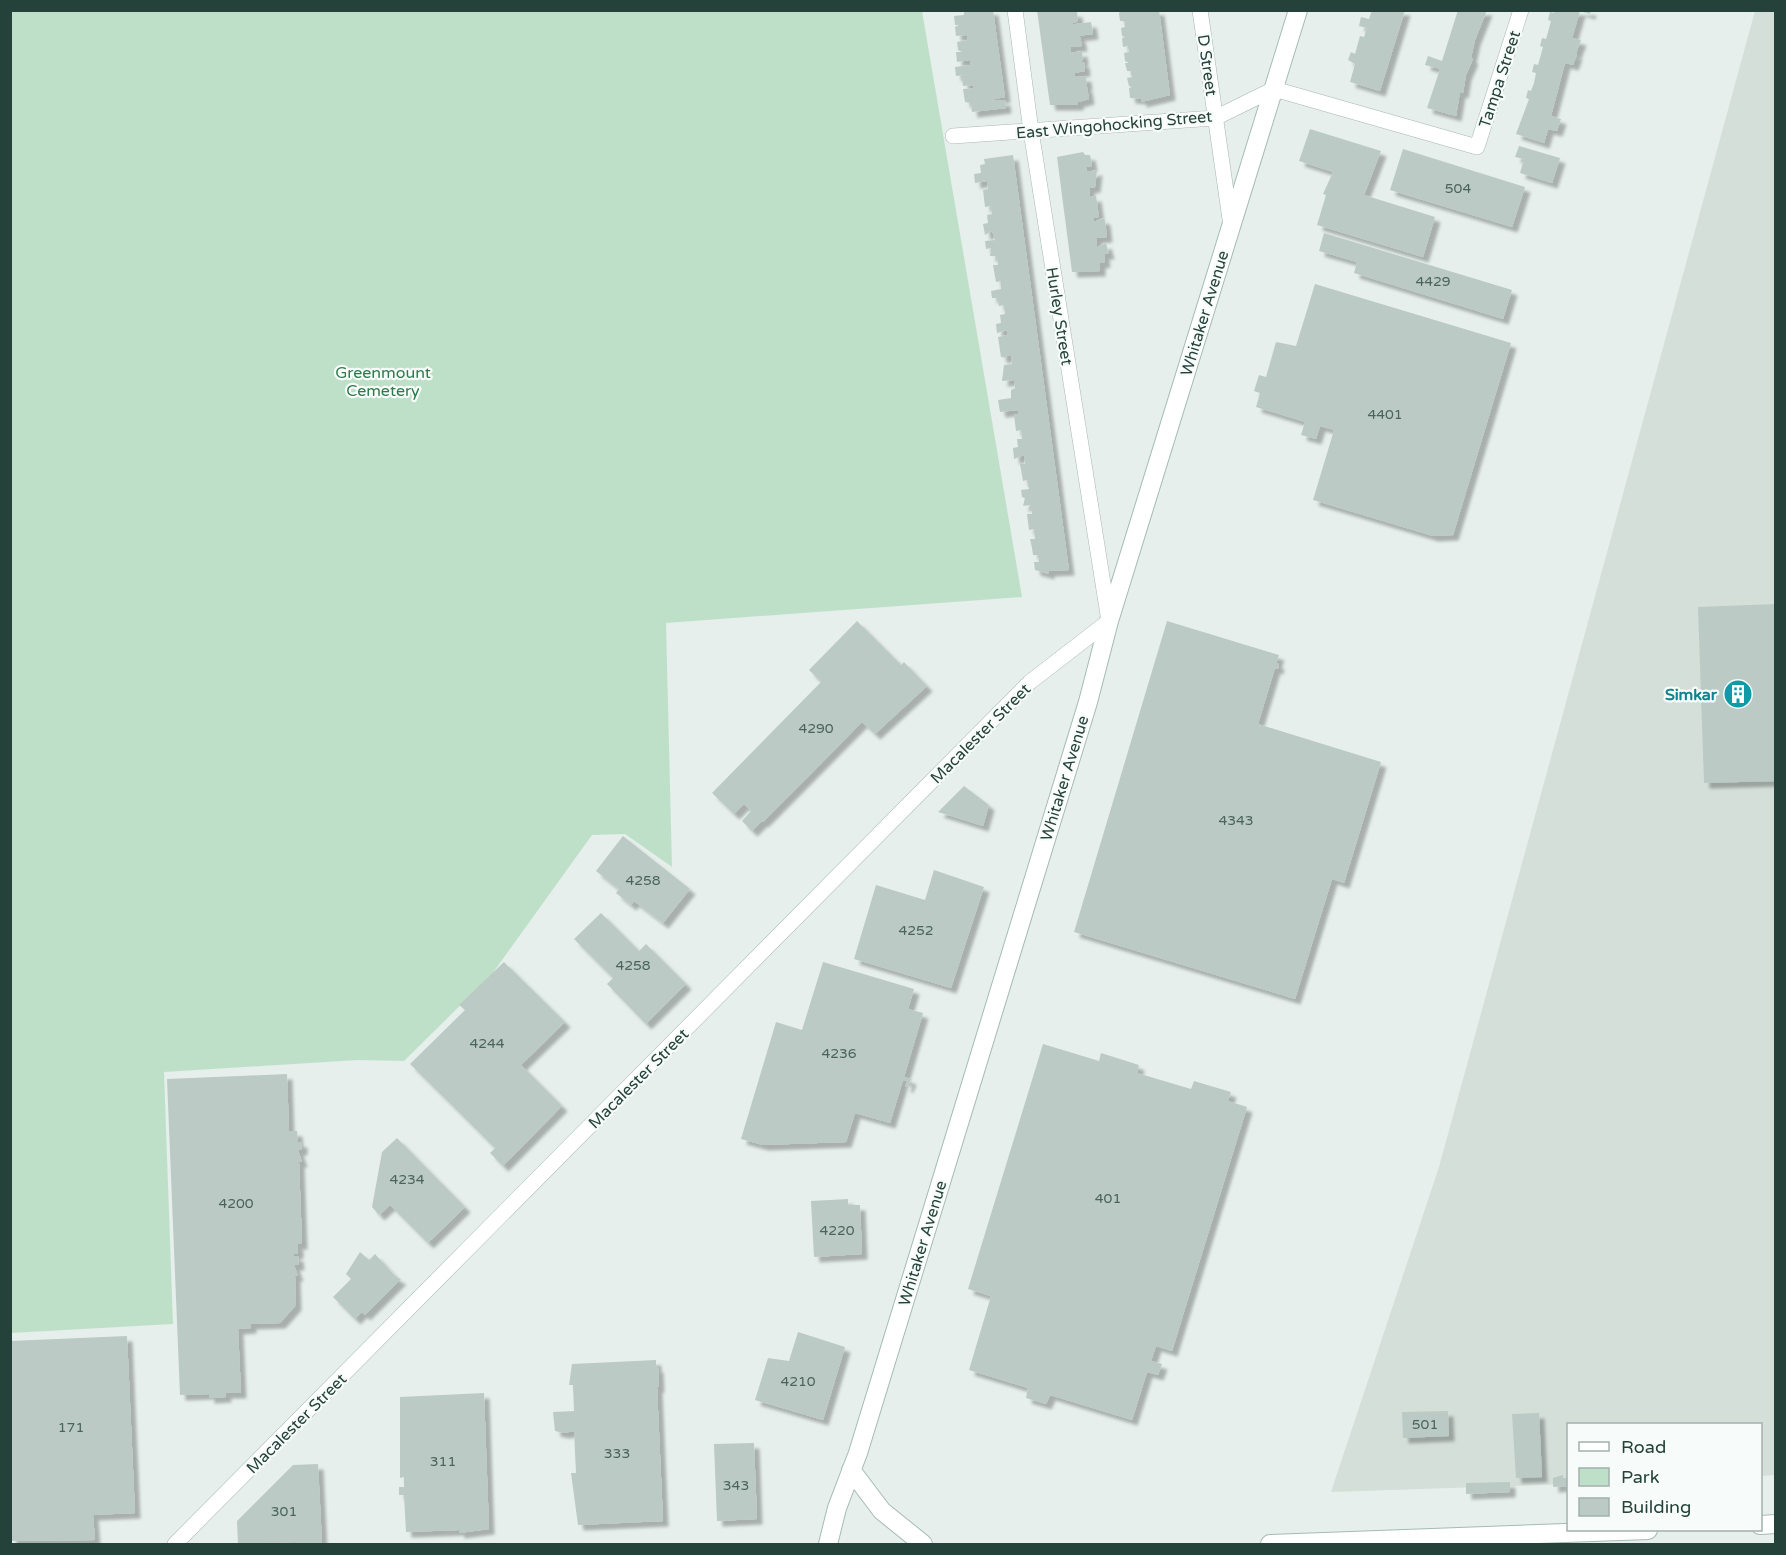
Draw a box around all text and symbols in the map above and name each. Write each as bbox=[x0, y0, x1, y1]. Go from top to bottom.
street label: Tampa Street bbox=[1475, 28, 1525, 130]
street label: D Street bbox=[1193, 33, 1221, 97]
street label: East Wingohocking Street bbox=[1015, 106, 1213, 144]
house number: 504 bbox=[1445, 180, 1471, 197]
street label: Whitaker Avenue bbox=[1176, 248, 1234, 378]
street label: Hurley Street bbox=[1041, 266, 1077, 367]
house number: 4429 bbox=[1415, 273, 1451, 290]
park label: Greenmount Cemetery bbox=[335, 363, 431, 401]
house number: 4401 bbox=[1367, 406, 1403, 423]
building icon: Simkar bbox=[1722, 678, 1754, 710]
street label: Macalester Street bbox=[926, 679, 1035, 788]
place label: Simkar bbox=[1665, 685, 1718, 705]
street label: Whitaker Avenue bbox=[1036, 713, 1094, 843]
house number: 4290 bbox=[798, 720, 834, 737]
house number: 4343 bbox=[1218, 812, 1254, 829]
house number: 4258 bbox=[625, 872, 661, 889]
house number: 4252 bbox=[898, 922, 934, 939]
house number: 4258 bbox=[615, 957, 651, 974]
street label: Macalester Street bbox=[584, 1024, 693, 1133]
house number: 4244 bbox=[469, 1035, 505, 1052]
house number: 4236 bbox=[821, 1045, 857, 1062]
house number: 4234 bbox=[389, 1171, 425, 1188]
street label: Whitaker Avenue bbox=[894, 1178, 952, 1308]
house number: 401 bbox=[1095, 1190, 1121, 1207]
house number: 4200 bbox=[218, 1195, 254, 1212]
house number: 4220 bbox=[819, 1222, 855, 1239]
street label: Macalester Street bbox=[242, 1369, 351, 1478]
house number: 4210 bbox=[780, 1373, 816, 1390]
house number: 501 bbox=[1412, 1416, 1438, 1433]
house number: 171 bbox=[58, 1419, 84, 1436]
legend bbox=[1567, 1423, 1762, 1531]
text: Road bbox=[1621, 1436, 1666, 1458]
house number: 333 bbox=[604, 1445, 630, 1462]
house number: 311 bbox=[430, 1453, 456, 1470]
text: Park bbox=[1621, 1466, 1660, 1488]
house number: 343 bbox=[723, 1477, 749, 1494]
text: Building bbox=[1621, 1496, 1691, 1518]
house number: 301 bbox=[271, 1503, 297, 1520]

